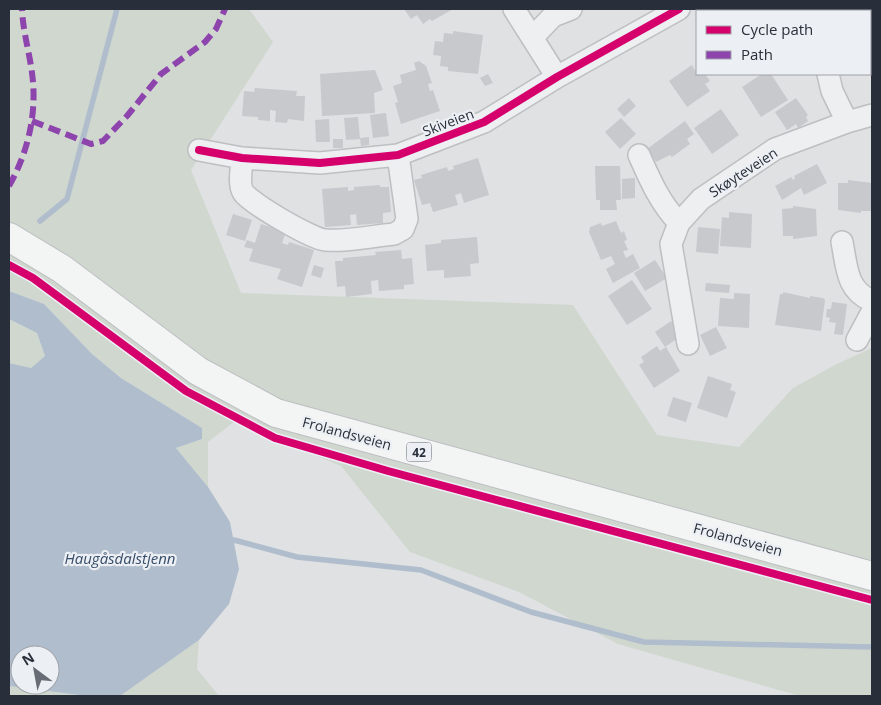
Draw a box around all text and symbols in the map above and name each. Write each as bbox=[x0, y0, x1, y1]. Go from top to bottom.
legend bbox=[696, 10, 871, 75]
text: Cycle path bbox=[741, 19, 813, 39]
text: Path bbox=[741, 44, 773, 64]
street label: Skiveien bbox=[420, 104, 476, 140]
street label: Skøyteveien bbox=[705, 143, 781, 201]
street label: Frolandsveien bbox=[300, 412, 394, 454]
road number: 42 bbox=[406, 442, 432, 462]
street label: Frolandsveien bbox=[691, 518, 785, 560]
water label: Haugåsdalstjenn bbox=[65, 548, 175, 568]
north arrow bbox=[10, 645, 60, 695]
text: N bbox=[18, 647, 38, 670]

